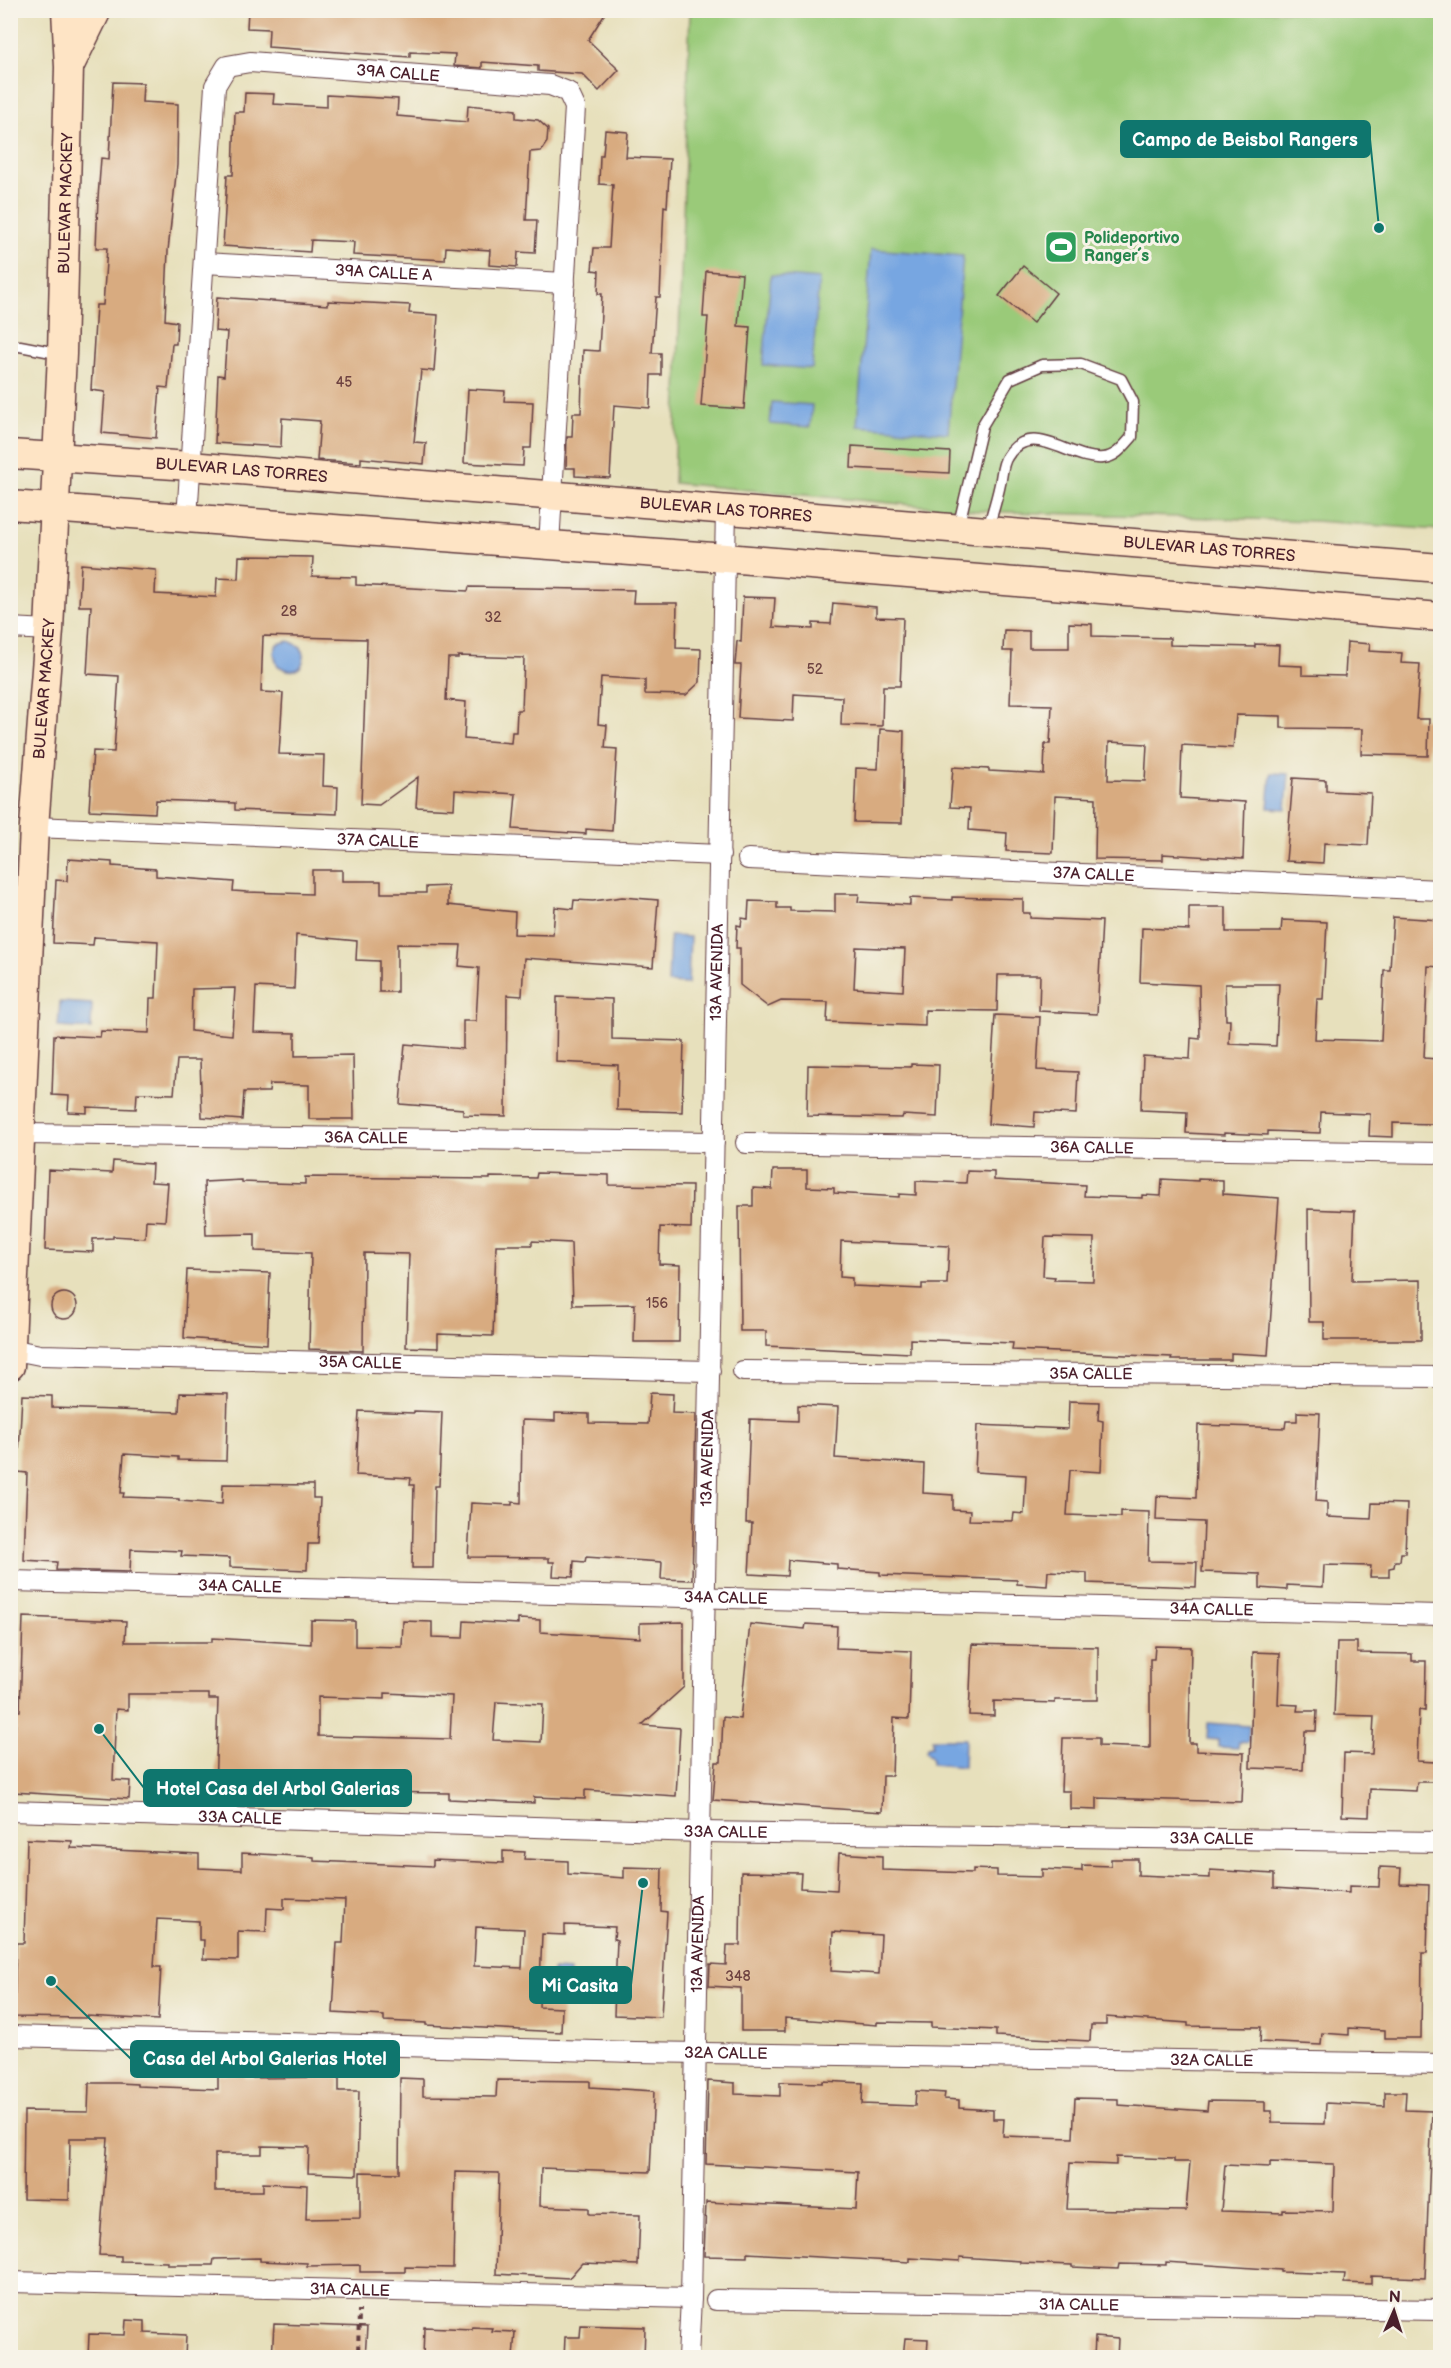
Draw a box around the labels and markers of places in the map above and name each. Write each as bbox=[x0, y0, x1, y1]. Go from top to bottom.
callout: Campo de Beisbol Rangers bbox=[1121, 121, 1370, 157]
sports icon: Polideportivo Ranger´s bbox=[1043, 229, 1079, 265]
place label: Polideportivo Ranger´s bbox=[1084, 229, 1180, 266]
callout: Hotel Casa del Arbol Galerias bbox=[144, 1770, 411, 1806]
callout: Mi Casita bbox=[530, 1967, 631, 2003]
callout: Casa del Arbol Galerias Hotel bbox=[131, 2041, 399, 2077]

